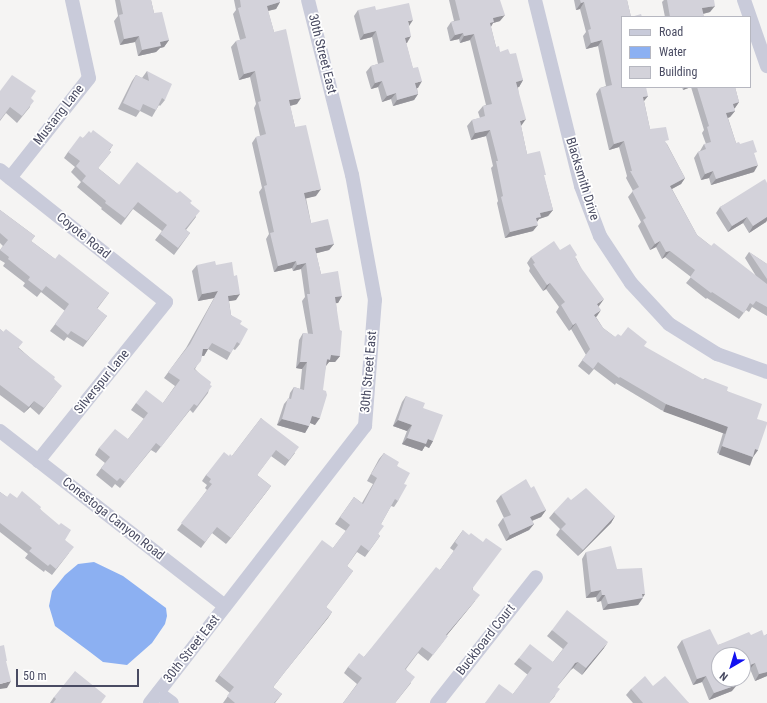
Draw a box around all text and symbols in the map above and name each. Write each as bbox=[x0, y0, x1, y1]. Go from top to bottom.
street label: 30th Street East bbox=[305, 12, 339, 96]
legend bbox=[621, 16, 751, 88]
text: Road bbox=[659, 25, 683, 39]
text: Water bbox=[659, 45, 687, 59]
text: Building bbox=[659, 65, 697, 79]
street label: Mustang Lane bbox=[31, 82, 87, 148]
street label: Blacksmith Drive bbox=[562, 136, 602, 222]
street label: Coyote Road bbox=[53, 210, 113, 262]
street label: 30th Street East bbox=[358, 331, 380, 413]
street label: Silverspur Lane bbox=[71, 347, 133, 417]
street label: Conestoga Canyon Road bbox=[59, 474, 167, 564]
street label: Buckboard Court bbox=[453, 601, 519, 679]
street label: 30th Street East bbox=[161, 612, 223, 686]
north arrow bbox=[711, 647, 751, 687]
scale bar bbox=[18, 661, 141, 687]
text: 50 m bbox=[23, 669, 47, 683]
text: N bbox=[717, 669, 731, 683]

